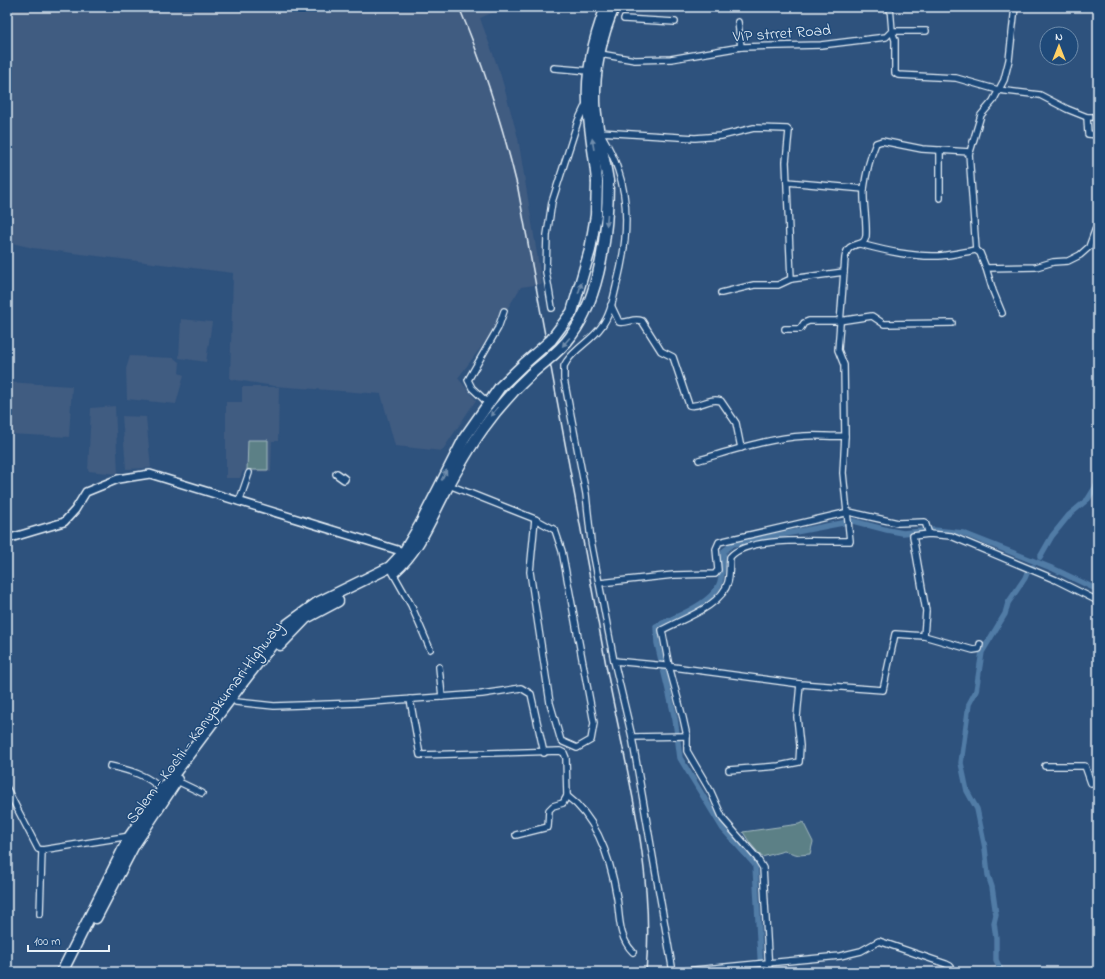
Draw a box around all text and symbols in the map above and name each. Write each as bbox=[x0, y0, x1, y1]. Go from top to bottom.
street label: VIP strret Road bbox=[731, 19, 832, 49]
north arrow bbox=[1039, 26, 1079, 66]
text: N bbox=[1055, 29, 1063, 45]
one-way arrow bbox=[590, 138, 596, 150]
one-way arrow bbox=[604, 214, 611, 226]
one-way arrow bbox=[577, 281, 583, 293]
one-way arrow bbox=[562, 336, 571, 347]
one-way arrow bbox=[490, 406, 499, 417]
one-way arrow bbox=[441, 470, 448, 481]
street label: Salem - Kochi - Kanyakumari Highway bbox=[121, 617, 289, 829]
scale bar bbox=[28, 927, 109, 953]
text: 100 m bbox=[34, 933, 61, 951]

